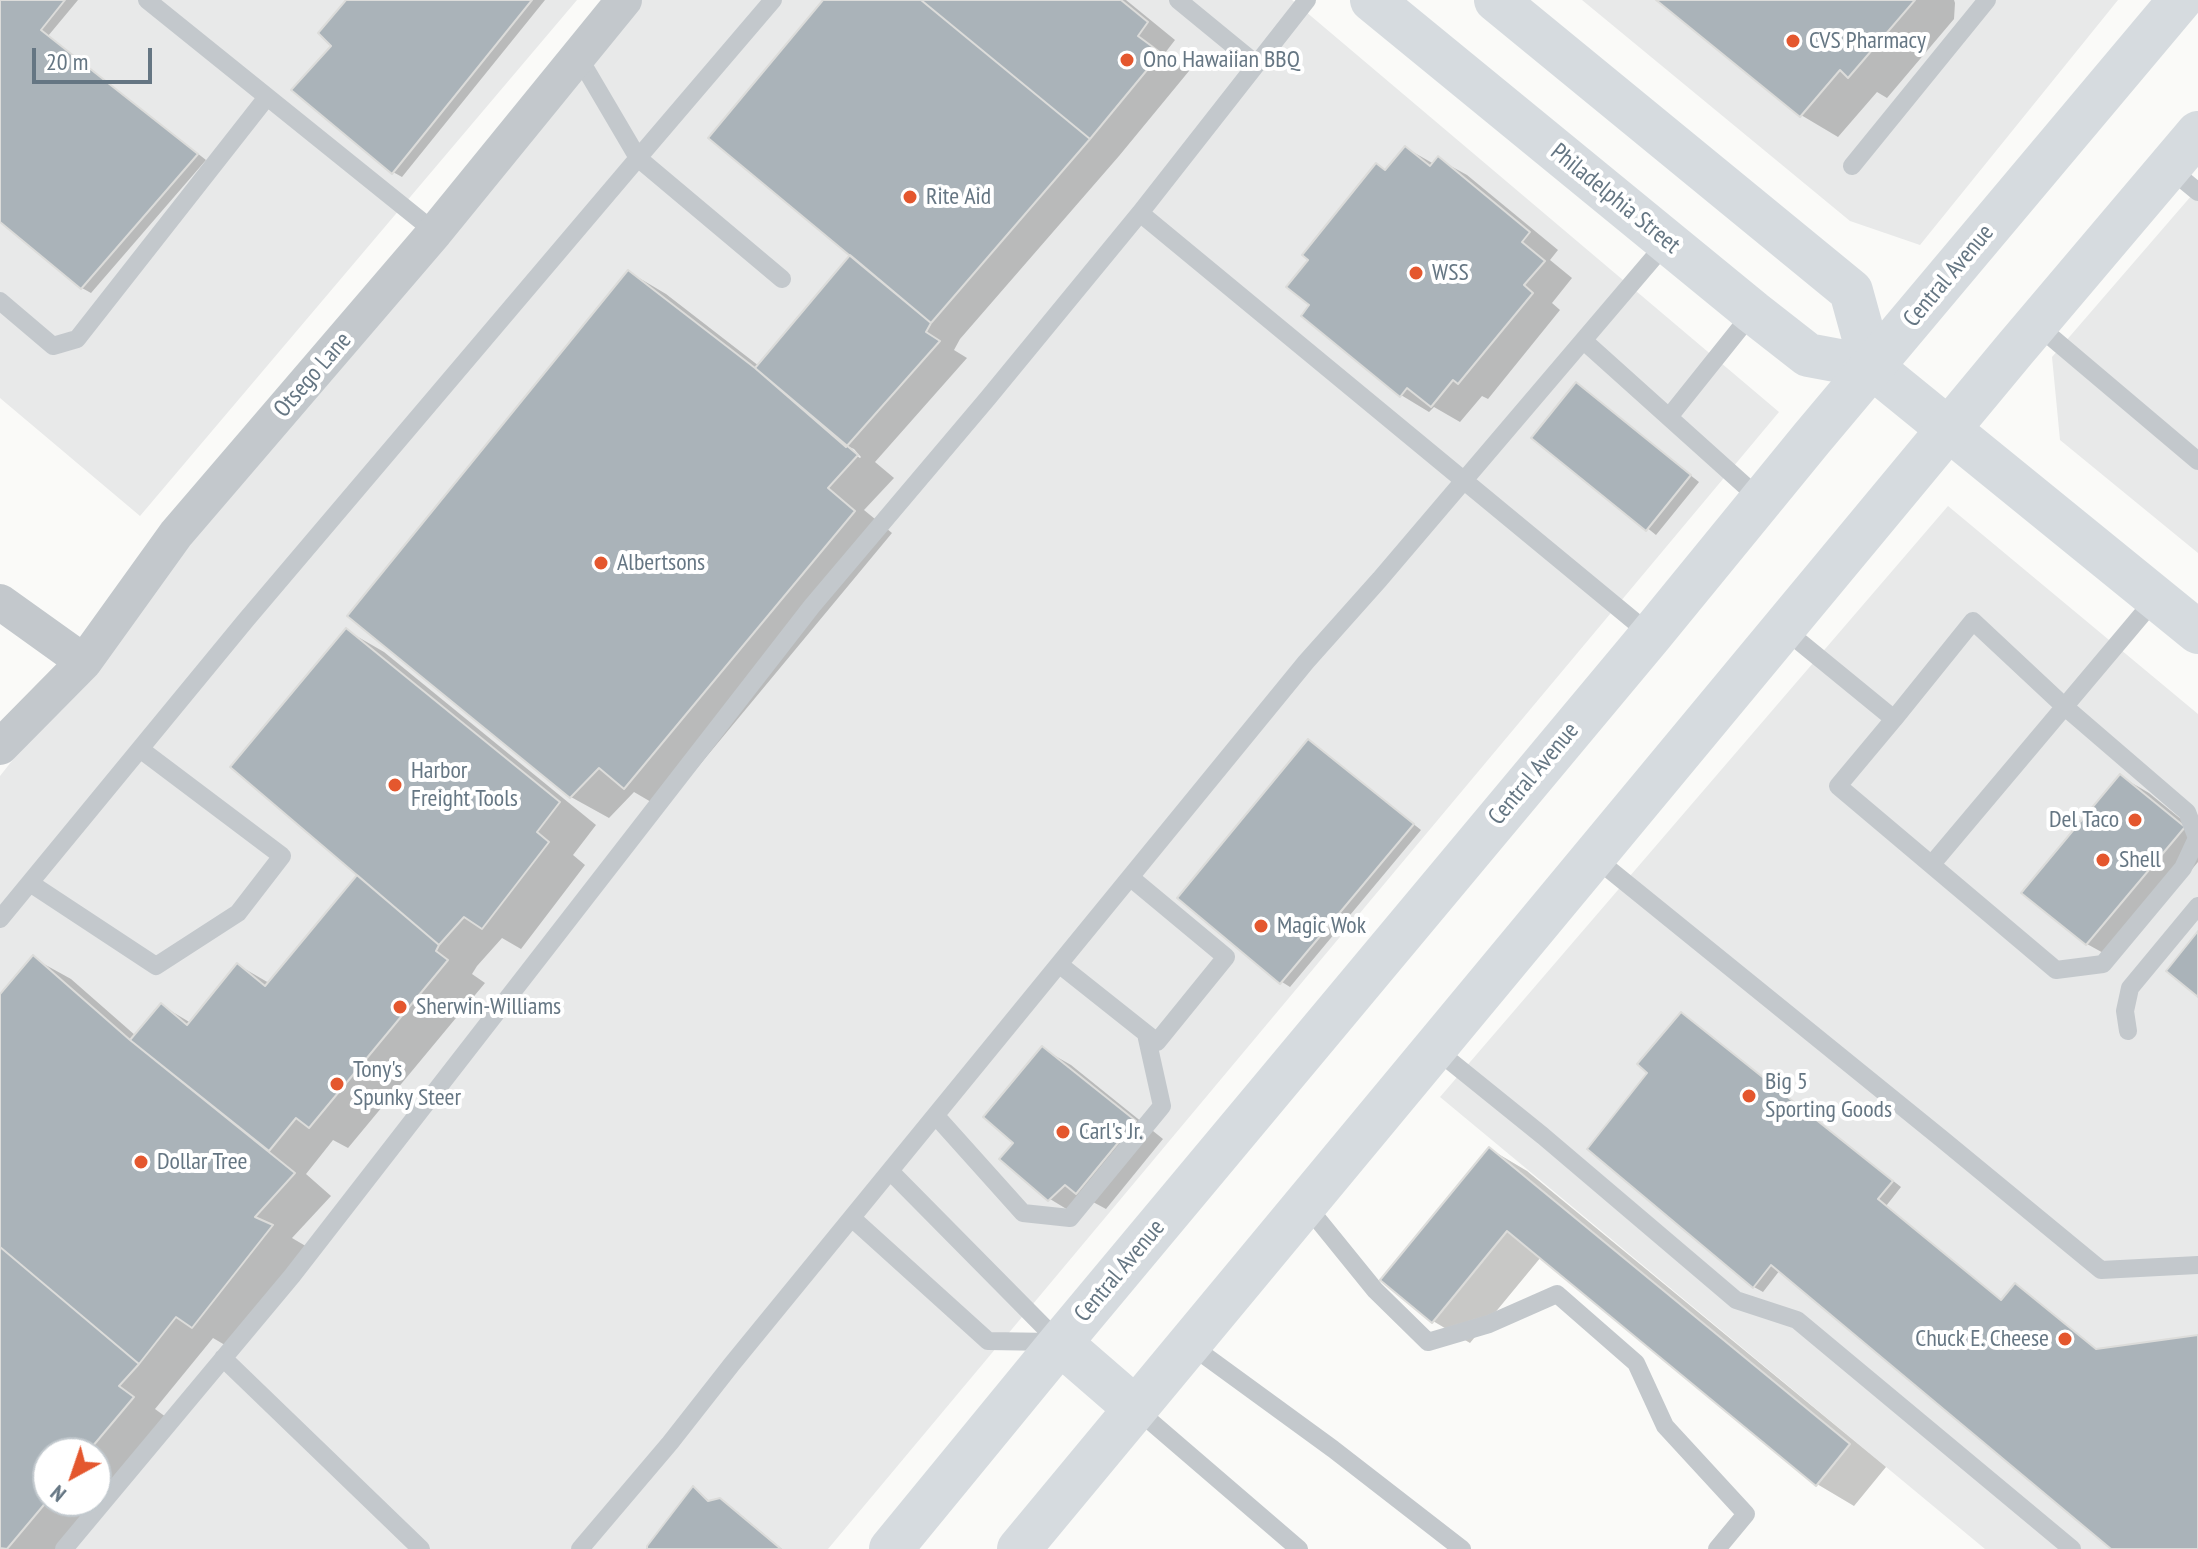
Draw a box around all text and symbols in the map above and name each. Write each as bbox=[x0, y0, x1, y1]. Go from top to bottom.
place label: CVS Pharmacy bbox=[1809, 27, 1926, 55]
scale bar bbox=[36, 32, 156, 82]
marker: CVS Pharmacy bbox=[1784, 32, 1802, 50]
text: 20 m bbox=[46, 46, 88, 77]
place label: Ono Hawaiian BBQ bbox=[1143, 46, 1300, 74]
marker: Ono Hawaiian BBQ bbox=[1118, 51, 1136, 69]
street label: Philadelphia Street bbox=[1544, 138, 1686, 260]
place label: Rite Aid bbox=[926, 183, 991, 211]
marker: Rite Aid bbox=[901, 188, 919, 206]
street label: Central Avenue bbox=[1898, 219, 2000, 333]
place label: WSS bbox=[1432, 259, 1469, 287]
marker: WSS bbox=[1407, 264, 1425, 282]
street label: Otsego Lane bbox=[268, 327, 358, 423]
place label: Albertsons bbox=[617, 549, 705, 577]
marker: Albertsons bbox=[592, 554, 610, 572]
street label: Central Avenue bbox=[1483, 717, 1585, 831]
place label: Harbor Freight Tools bbox=[411, 757, 518, 813]
marker: Harbor Freight Tools bbox=[386, 776, 404, 794]
place label: Del Taco bbox=[2049, 806, 2119, 834]
marker: Del Taco bbox=[2126, 811, 2144, 829]
place label: Shell bbox=[2119, 846, 2161, 874]
marker: Shell bbox=[2094, 851, 2112, 869]
place label: Magic Wok bbox=[1277, 912, 1366, 940]
marker: Magic Wok bbox=[1252, 917, 1270, 935]
place label: Sherwin-Williams bbox=[416, 993, 561, 1021]
marker: Sherwin-Williams bbox=[391, 998, 409, 1016]
place label: Tony's Spunky Steer bbox=[353, 1056, 461, 1112]
place label: Big 5 Sporting Goods bbox=[1765, 1068, 1892, 1124]
marker: Tony's Spunky Steer bbox=[328, 1075, 346, 1093]
marker: Big 5 Sporting Goods bbox=[1740, 1087, 1758, 1105]
place label: Carl's Jr. bbox=[1079, 1118, 1143, 1146]
marker: Carl's Jr. bbox=[1054, 1123, 1072, 1141]
place label: Dollar Tree bbox=[157, 1148, 247, 1176]
marker: Dollar Tree bbox=[132, 1153, 150, 1171]
street label: Central Avenue bbox=[1069, 1214, 1171, 1328]
place label: Chuck E. Cheese bbox=[1915, 1325, 2049, 1353]
marker: Chuck E. Cheese bbox=[2056, 1330, 2074, 1348]
north arrow bbox=[32, 1437, 112, 1517]
text: N bbox=[44, 1479, 71, 1508]

